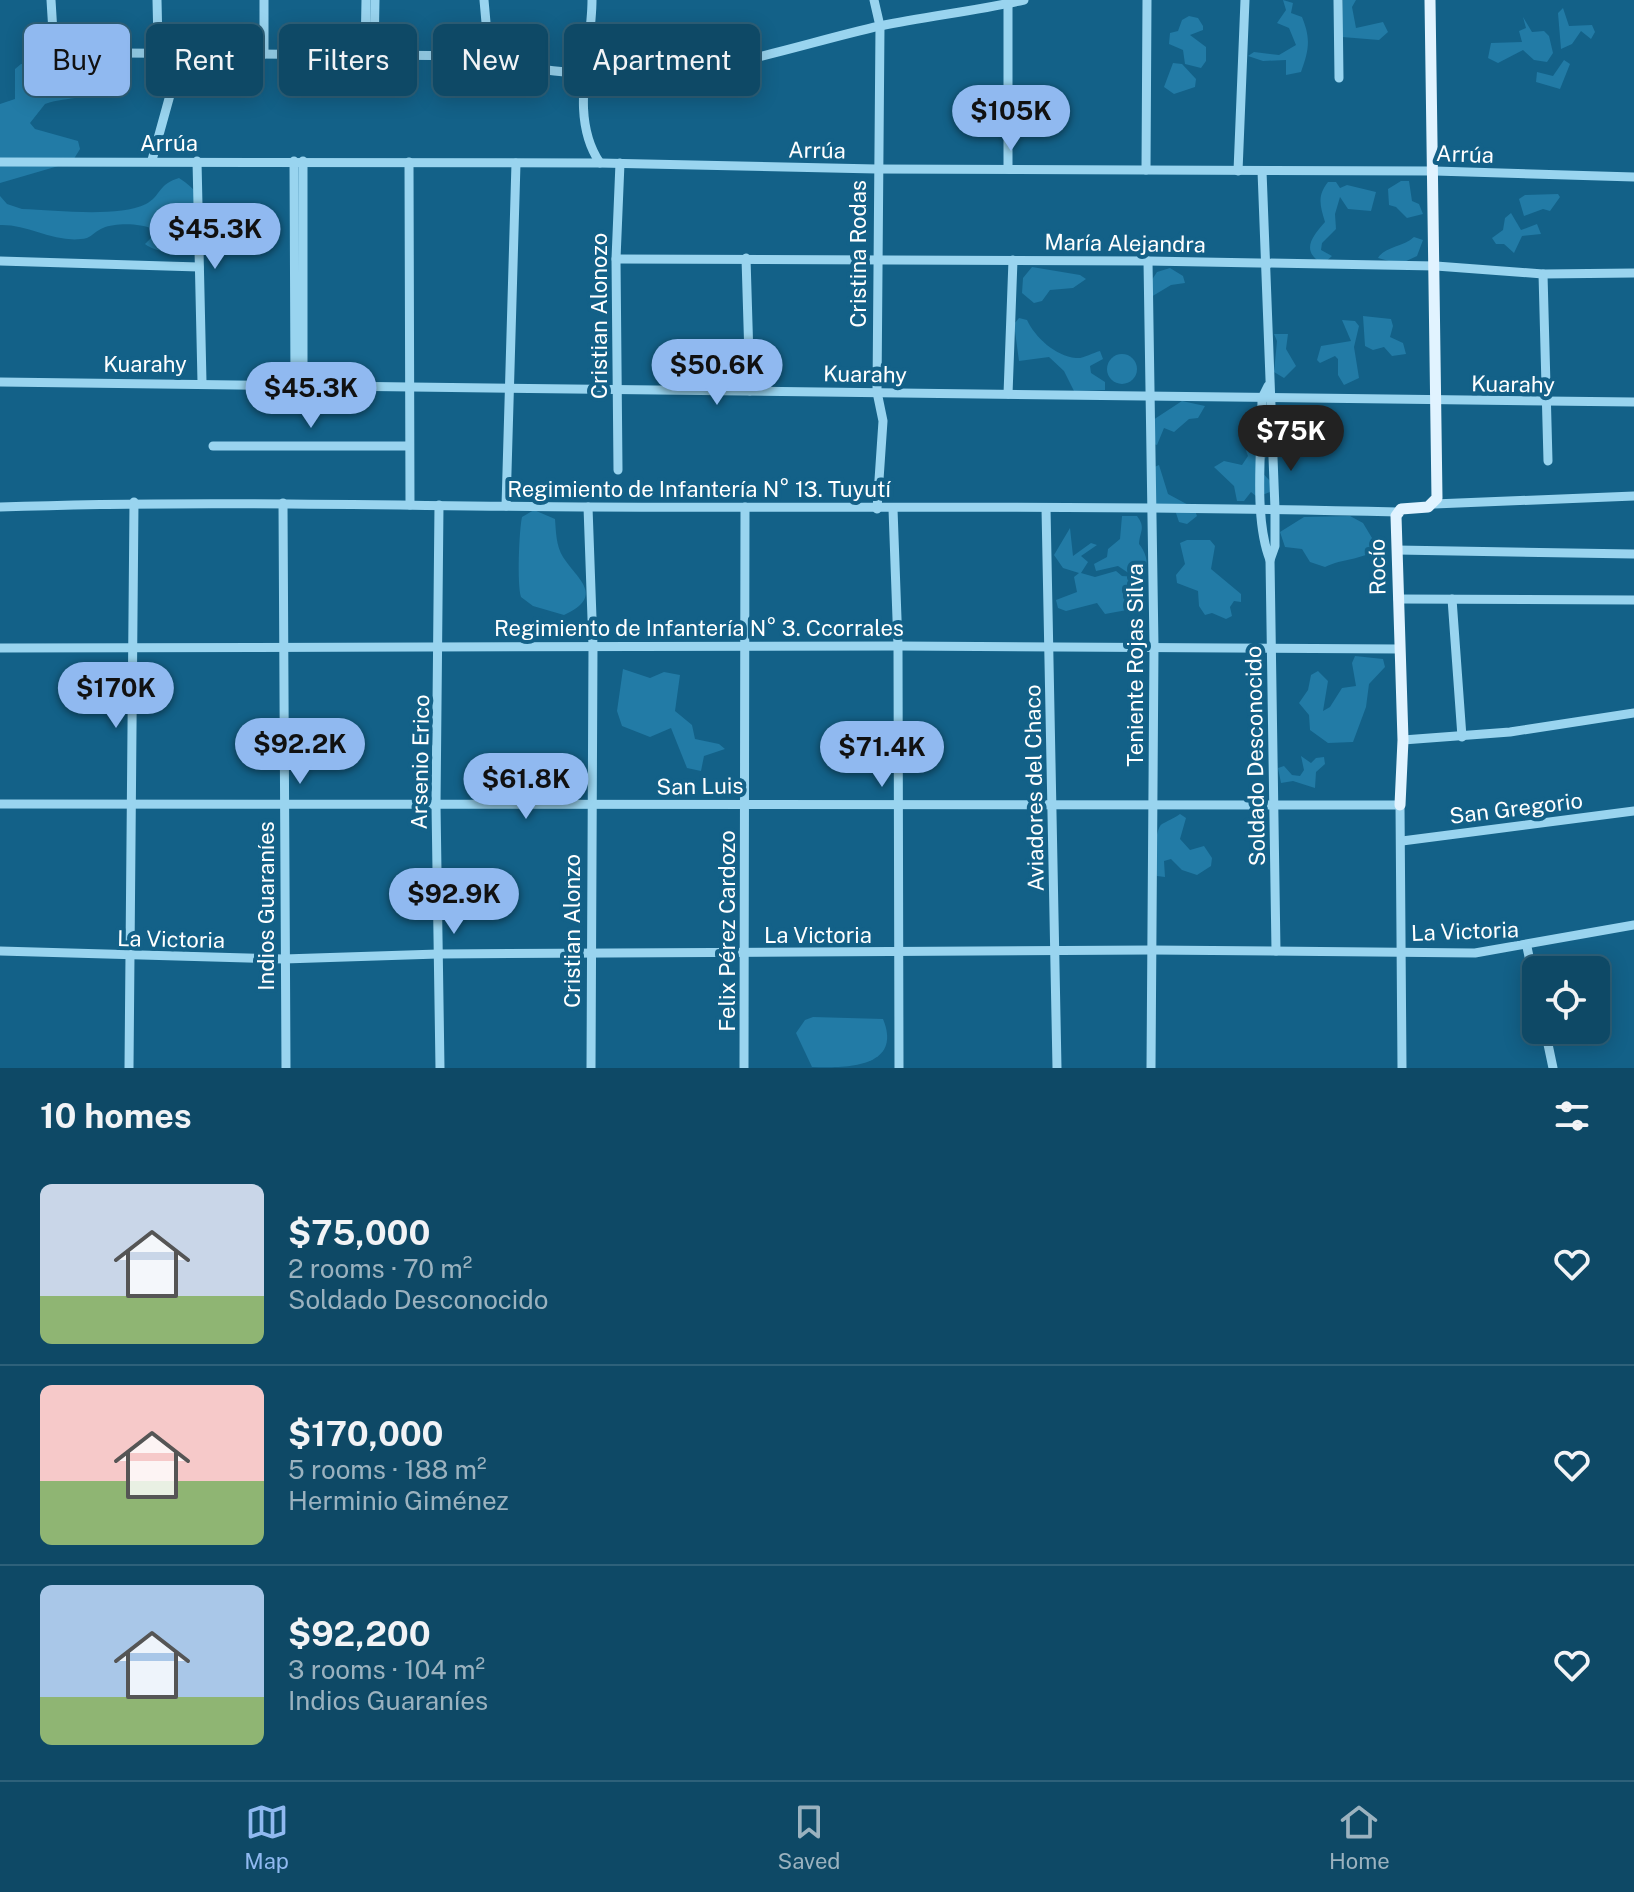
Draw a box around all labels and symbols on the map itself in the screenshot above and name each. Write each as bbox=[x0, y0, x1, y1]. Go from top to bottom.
pin: $105K bbox=[955, 85, 1067, 153]
street label: Arrúa bbox=[140, 130, 198, 156]
street label: Arrúa bbox=[788, 136, 846, 164]
street label: Arrúa bbox=[1436, 140, 1494, 168]
street label: Cristina Rodas bbox=[845, 180, 871, 328]
pin: $45.3K bbox=[150, 203, 280, 271]
street label: María Alejandra bbox=[1044, 229, 1206, 257]
street label: Cristian Alonozo bbox=[586, 233, 612, 399]
pin: $50.6K bbox=[652, 339, 782, 407]
street label: Kuarahy bbox=[103, 351, 187, 377]
street label: Kuarahy bbox=[823, 360, 907, 388]
pin: $45.3K bbox=[246, 362, 376, 430]
street label: Kuarahy bbox=[1471, 370, 1555, 398]
pin: $75K bbox=[1244, 405, 1338, 473]
street label: Regimiento de Infantería N° 13. Tuyutí bbox=[507, 476, 892, 502]
street label: Rocío bbox=[1364, 539, 1390, 595]
street label: Teniente Rojas Silva bbox=[1122, 563, 1148, 767]
street label: Regimiento de Infantería N° 3. Ccorrales bbox=[494, 615, 904, 641]
street label: Soldado Desconocido bbox=[1240, 646, 1270, 866]
pin: $170K bbox=[60, 662, 172, 730]
street label: Aviadores del Chaco bbox=[1019, 684, 1049, 892]
street label: Arsenio Erico bbox=[406, 694, 434, 830]
pin: $92.2K bbox=[235, 718, 365, 786]
pin: $71.4K bbox=[817, 721, 947, 789]
pin: $61.8K bbox=[461, 753, 591, 821]
street label: San Luis bbox=[656, 772, 744, 800]
street label: San Gregorio bbox=[1448, 787, 1584, 829]
street label: Indios Guaraníes bbox=[253, 821, 279, 991]
street label: Felix Pérez Cardozo bbox=[714, 830, 740, 1032]
street label: Cristian Alonzo bbox=[559, 854, 585, 1008]
pin: $92.9K bbox=[389, 868, 519, 936]
street label: La Victoria bbox=[1411, 916, 1519, 946]
street label: La Victoria bbox=[764, 922, 872, 948]
street label: La Victoria bbox=[117, 925, 225, 953]

